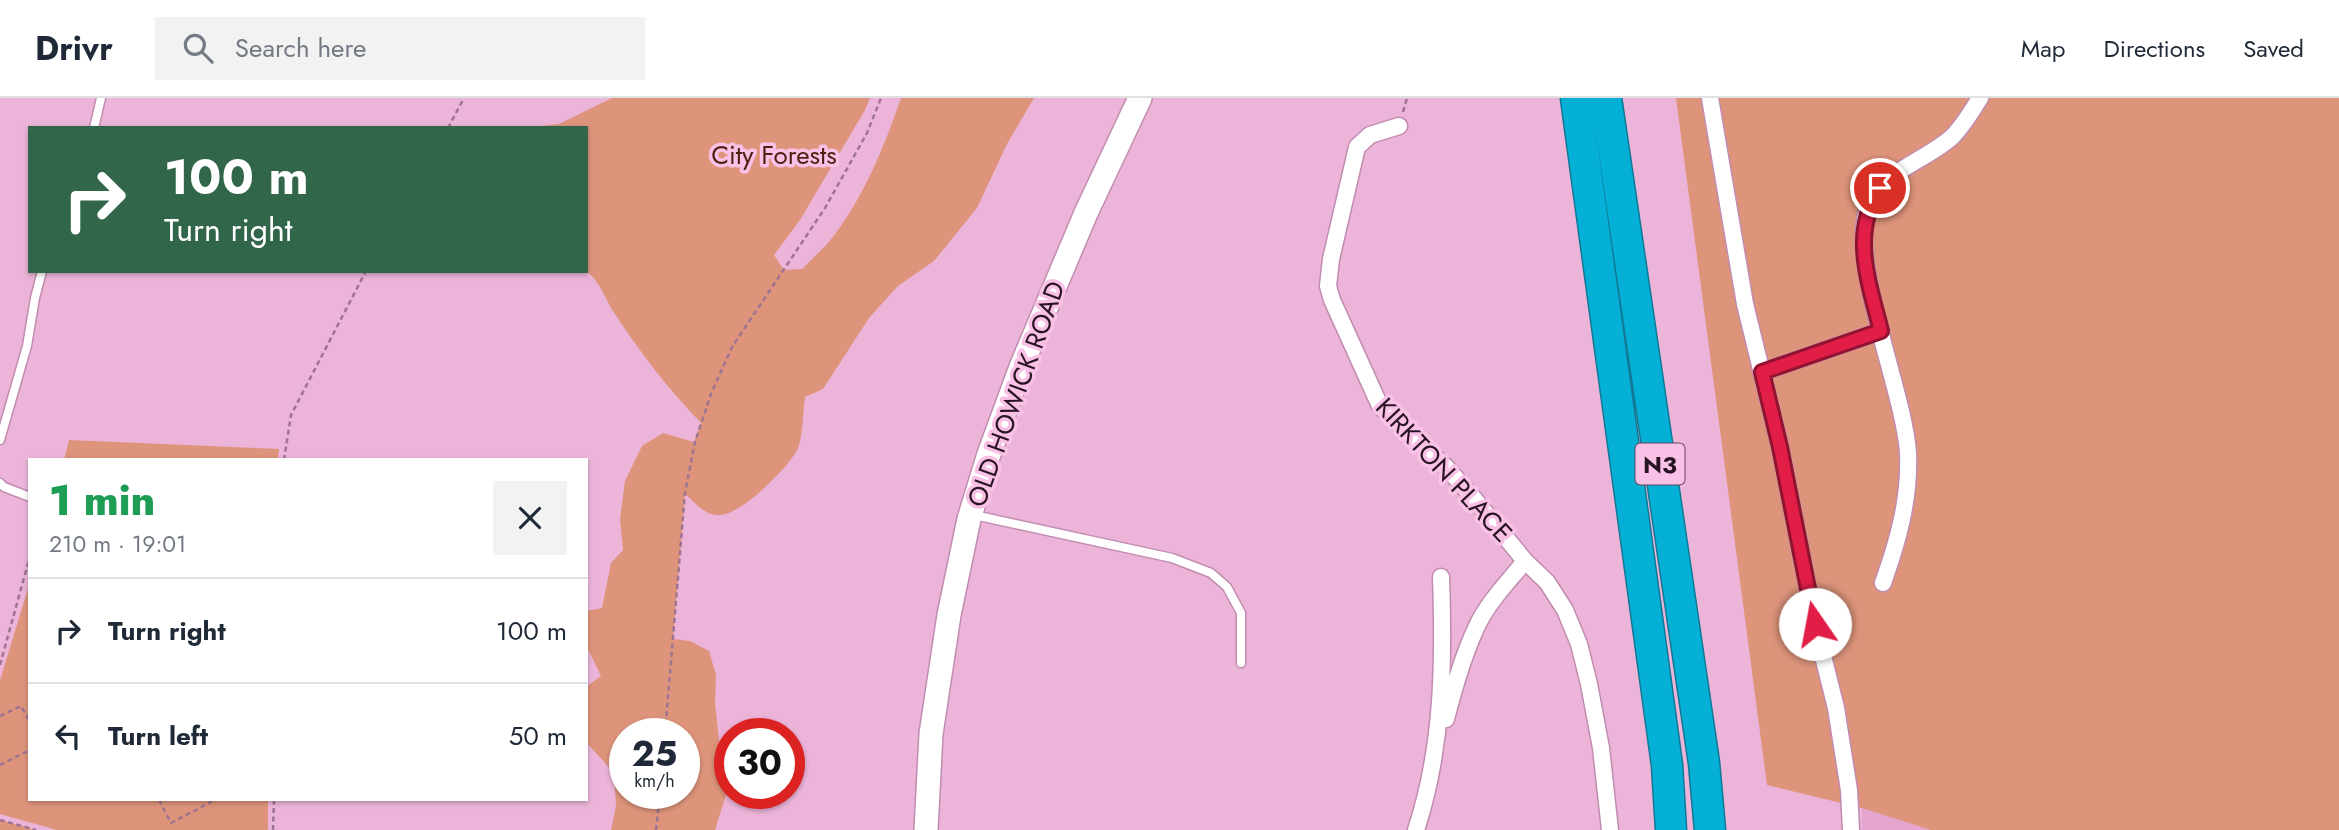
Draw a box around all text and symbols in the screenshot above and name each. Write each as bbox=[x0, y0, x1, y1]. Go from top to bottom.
search box bbox=[155, 17, 645, 80]
text: Drivr bbox=[35, 25, 113, 72]
icon: search bbox=[179, 29, 217, 67]
text: Search here bbox=[235, 29, 366, 67]
text: Map bbox=[2021, 31, 2066, 66]
text: Directions bbox=[2104, 31, 2205, 66]
text: Saved bbox=[2243, 31, 2304, 66]
park label: City Forests bbox=[711, 136, 837, 174]
text: 100 m bbox=[164, 142, 309, 212]
icon: right bbox=[49, 154, 140, 245]
pin bbox=[1850, 158, 1910, 218]
icon: arrive bbox=[1861, 169, 1899, 207]
text: Turn right bbox=[164, 207, 293, 253]
street label: OLD HOWICK ROAD bbox=[958, 276, 1074, 512]
street label: KIRKTON PLACE bbox=[1367, 389, 1521, 551]
road number: N3 bbox=[1636, 444, 1684, 484]
text: 1 min bbox=[49, 470, 155, 531]
button: close bbox=[493, 481, 567, 555]
text: 210 m · 19:01 bbox=[49, 527, 186, 561]
position arrow bbox=[1778, 587, 1852, 661]
icon: right bbox=[49, 612, 87, 650]
text: Turn right bbox=[108, 612, 226, 650]
text: 100 m bbox=[496, 612, 567, 650]
icon: left bbox=[49, 717, 87, 755]
text: Turn left bbox=[108, 717, 208, 755]
text: 50 m bbox=[509, 717, 567, 755]
speed limit sign: 30 bbox=[714, 718, 805, 809]
text: 25 bbox=[632, 729, 677, 779]
text: km/h bbox=[634, 768, 675, 794]

